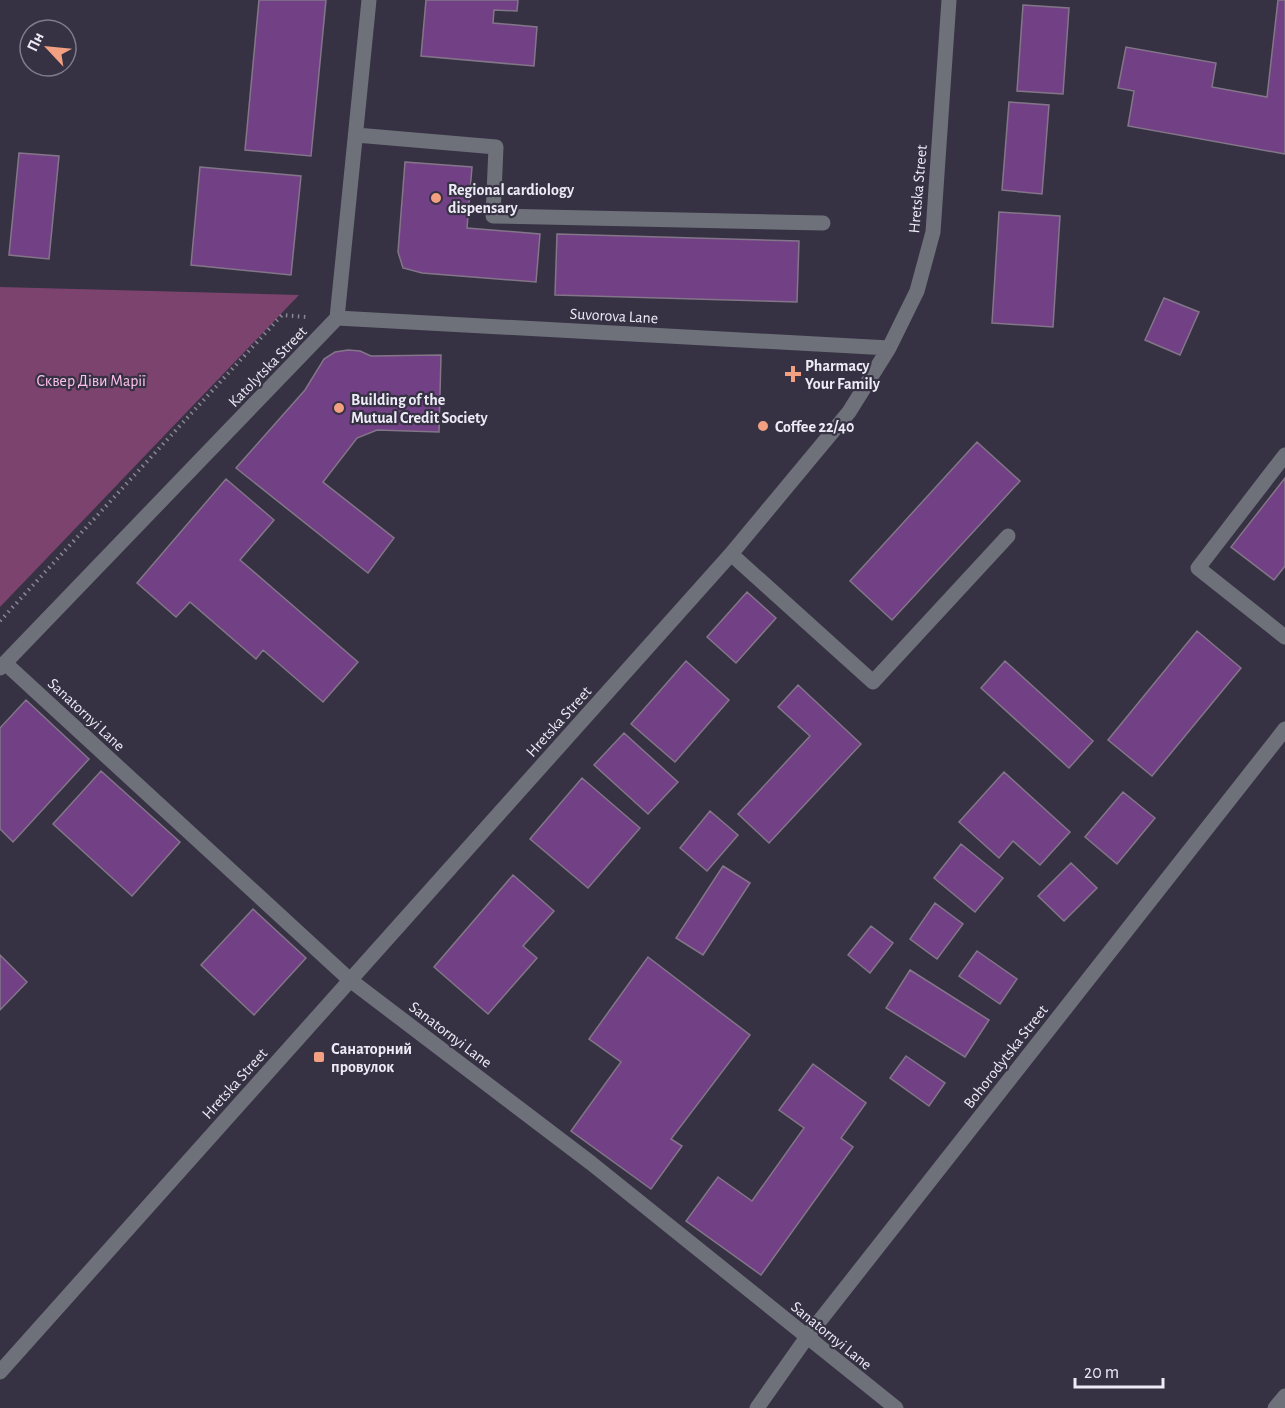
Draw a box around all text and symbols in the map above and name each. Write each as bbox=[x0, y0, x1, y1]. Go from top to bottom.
north arrow bbox=[18, 18, 78, 78]
text: Пн bbox=[24, 30, 47, 54]
street label: Hretska Street bbox=[906, 144, 930, 234]
place label: Regional cardiology dispensary bbox=[448, 182, 575, 217]
marker: Regional cardiology dispensary bbox=[429, 191, 443, 205]
street label: Suvorova Lane bbox=[569, 306, 659, 326]
street label: Katolytska Street bbox=[225, 323, 311, 411]
place label: Pharmacy Your Family bbox=[805, 358, 881, 393]
marker: Pharmacy Your Family bbox=[786, 367, 800, 381]
park label: Сквер Діви Марії bbox=[36, 373, 146, 389]
place label: Building of the Mutual Credit Society bbox=[351, 392, 488, 427]
marker: Building of the Mutual Credit Society bbox=[332, 401, 346, 415]
marker: Coffee 22/40 bbox=[756, 419, 770, 433]
place label: Coffee 22/40 bbox=[775, 419, 854, 435]
street label: Sanatornyi Lane bbox=[44, 675, 128, 755]
street label: Hretska Street bbox=[523, 683, 594, 760]
street label: Sanatornyi Lane bbox=[406, 999, 495, 1072]
street label: Bohorodytska Street bbox=[961, 1002, 1052, 1112]
place label: Санаторний провулок bbox=[331, 1041, 412, 1076]
street label: Hretska Street bbox=[199, 1045, 270, 1122]
marker: Санаторний провулок bbox=[312, 1050, 326, 1064]
street label: Sanatornyi Lane bbox=[787, 1299, 875, 1374]
scale bar bbox=[1075, 1351, 1164, 1389]
text: 20 m bbox=[1084, 1364, 1119, 1382]

